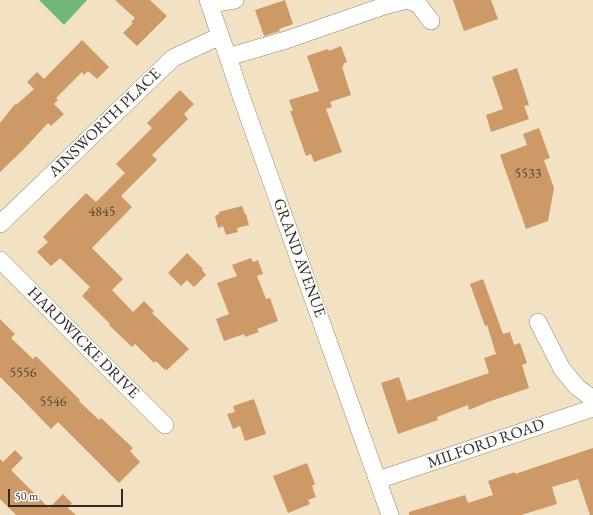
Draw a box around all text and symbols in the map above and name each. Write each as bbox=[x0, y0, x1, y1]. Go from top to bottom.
street label: AINSWORTH PLACE bbox=[45, 64, 165, 182]
house number: 5533 bbox=[515, 166, 541, 182]
street label: GRAND AVENUE bbox=[269, 196, 329, 320]
house number: 4845 bbox=[89, 204, 115, 220]
street label: HARDWICKE DRIVE bbox=[23, 283, 143, 403]
house number: 5556 bbox=[10, 365, 36, 381]
house number: 5546 bbox=[40, 394, 66, 410]
street label: MILFORD ROAD bbox=[425, 415, 547, 473]
scale bar bbox=[10, 481, 125, 507]
text: 50 m bbox=[15, 488, 38, 504]

